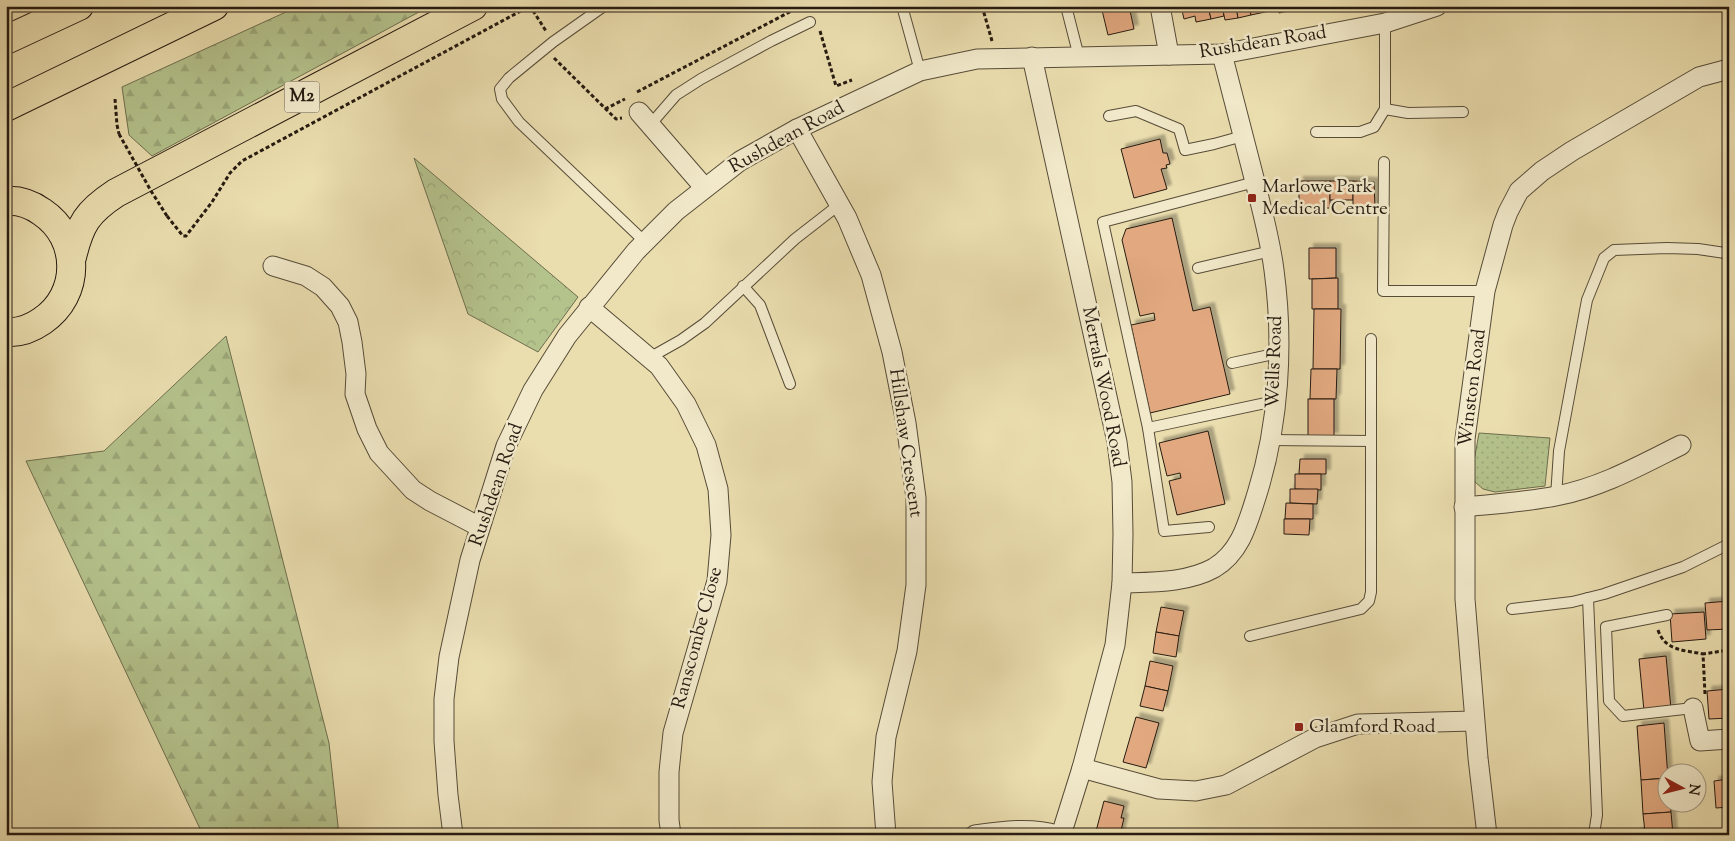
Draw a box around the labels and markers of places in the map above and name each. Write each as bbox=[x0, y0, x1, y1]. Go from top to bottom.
place label: Marlowe Park Medical Centre bbox=[1262, 174, 1388, 223]
marker: Marlowe Park Medical Centre bbox=[1246, 192, 1258, 204]
place label: Glamford Road bbox=[1309, 714, 1436, 741]
marker: Glamford Road bbox=[1293, 721, 1305, 733]

